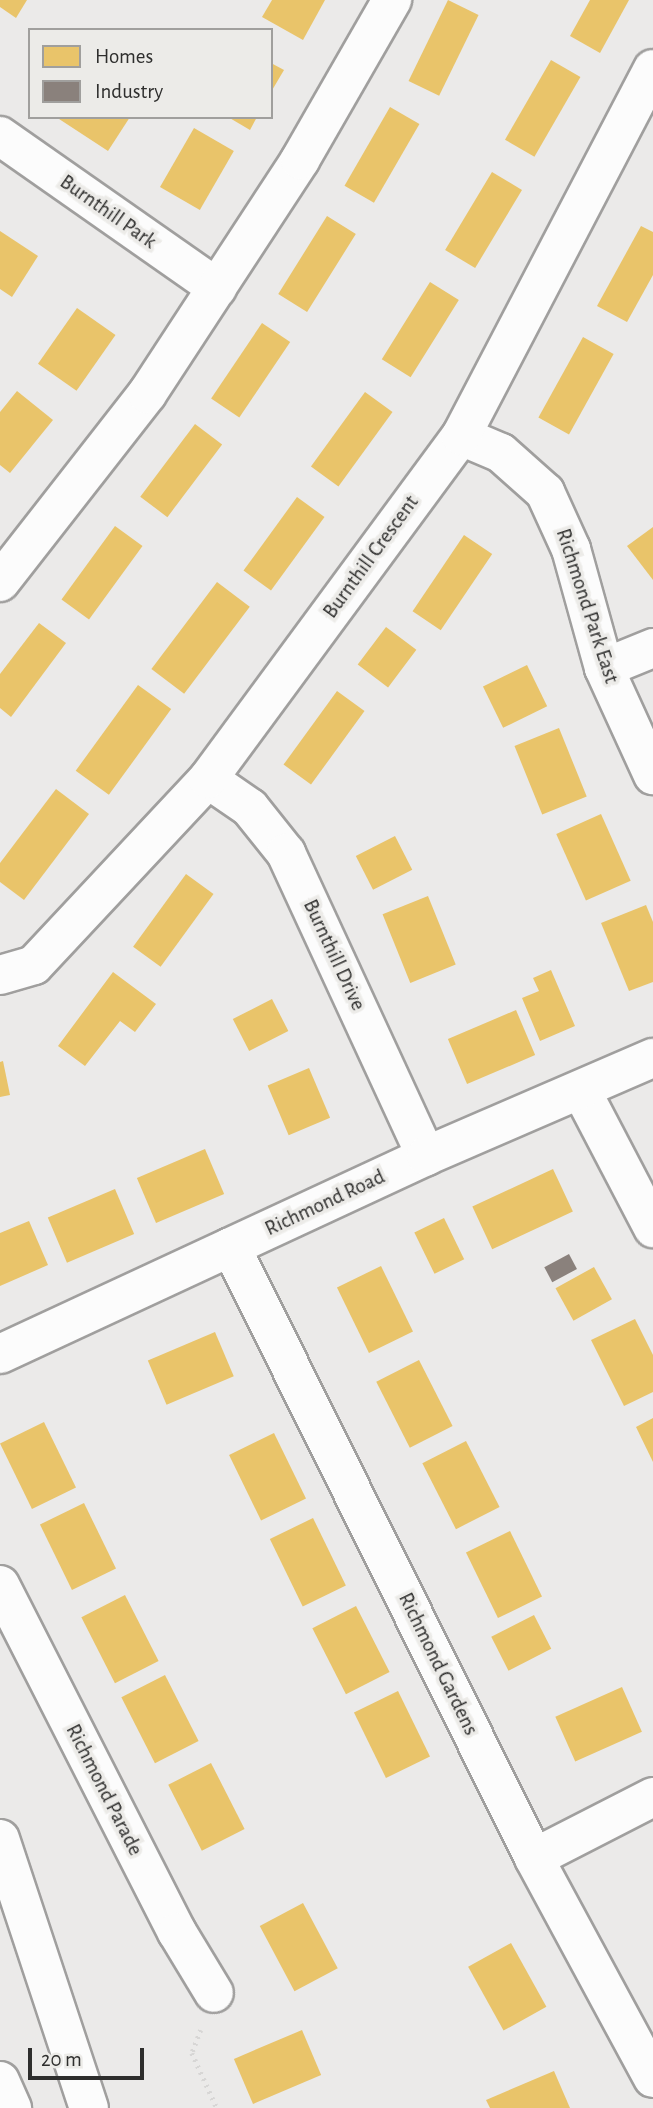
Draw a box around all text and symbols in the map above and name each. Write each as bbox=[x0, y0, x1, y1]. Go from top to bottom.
legend bbox=[28, 28, 273, 119]
text: Homes bbox=[95, 46, 153, 67]
text: Industry bbox=[95, 81, 163, 102]
street label: Burnthill Park bbox=[55, 170, 161, 254]
street label: Burnthill Crescent bbox=[318, 491, 424, 623]
street label: Richmond Park East bbox=[550, 525, 624, 687]
street label: Burnthill Drive bbox=[297, 895, 371, 1015]
street label: Richmond Road bbox=[261, 1164, 389, 1242]
street label: Richmond Gardens bbox=[393, 1589, 483, 1739]
street label: Richmond Parade bbox=[60, 1720, 148, 1860]
scale bar bbox=[32, 2035, 147, 2078]
text: 20 m bbox=[41, 2049, 82, 2070]

